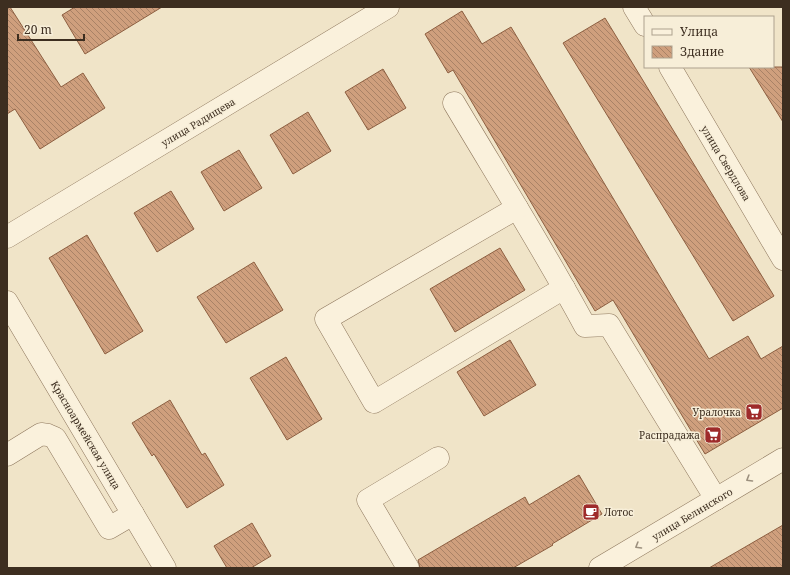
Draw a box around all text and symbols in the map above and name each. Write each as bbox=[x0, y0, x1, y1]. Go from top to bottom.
scale bar bbox=[18, 16, 84, 42]
legend bbox=[644, 16, 774, 68]
text: 20 m bbox=[24, 21, 52, 38]
text: Улица bbox=[680, 23, 718, 40]
text: Здание bbox=[680, 43, 724, 60]
street label: улица Радищева bbox=[158, 94, 238, 150]
street label: улица Свердлова bbox=[698, 122, 754, 204]
street label: Красноармейская улица bbox=[48, 378, 124, 492]
supermarket icon: Уралочка bbox=[744, 402, 764, 422]
place label: Уралочка bbox=[693, 405, 741, 419]
supermarket icon: Распрадажа bbox=[703, 425, 723, 445]
place label: Распрадажа bbox=[639, 428, 700, 442]
one-way arrow bbox=[746, 475, 753, 482]
street label: улица Белинского bbox=[649, 484, 735, 544]
cafe icon: Лотос bbox=[581, 502, 601, 522]
place label: Лотос bbox=[604, 505, 633, 519]
one-way arrow bbox=[635, 541, 642, 548]

